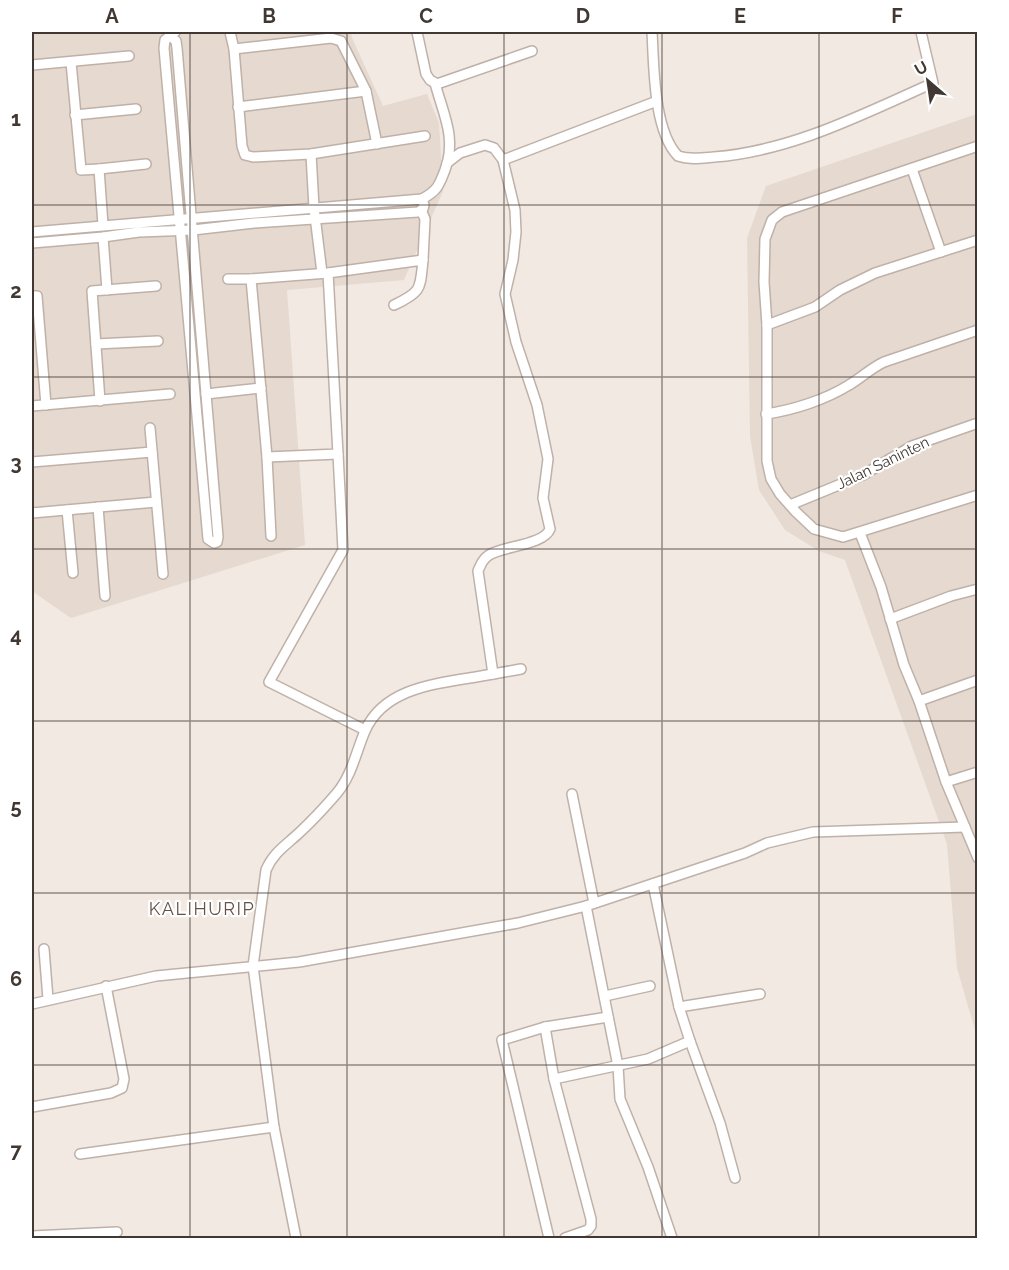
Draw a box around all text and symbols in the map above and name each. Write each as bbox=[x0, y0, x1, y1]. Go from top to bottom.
text: A bbox=[105, 4, 119, 28]
text: B bbox=[262, 4, 276, 28]
text: C bbox=[419, 4, 433, 28]
text: D bbox=[576, 4, 590, 28]
text: E bbox=[734, 4, 746, 28]
text: F bbox=[891, 4, 903, 28]
north arrow bbox=[898, 51, 958, 111]
text: U bbox=[911, 57, 931, 80]
text: 1 bbox=[11, 107, 21, 131]
text: 2 bbox=[10, 279, 22, 303]
street label: Jalan Saninten bbox=[834, 433, 932, 493]
text: 3 bbox=[10, 451, 22, 475]
text: 4 bbox=[10, 623, 22, 647]
text: 5 bbox=[10, 795, 22, 819]
district label: KALIHURIP bbox=[149, 898, 255, 919]
text: 6 bbox=[10, 967, 22, 991]
text: 7 bbox=[10, 1139, 22, 1163]

